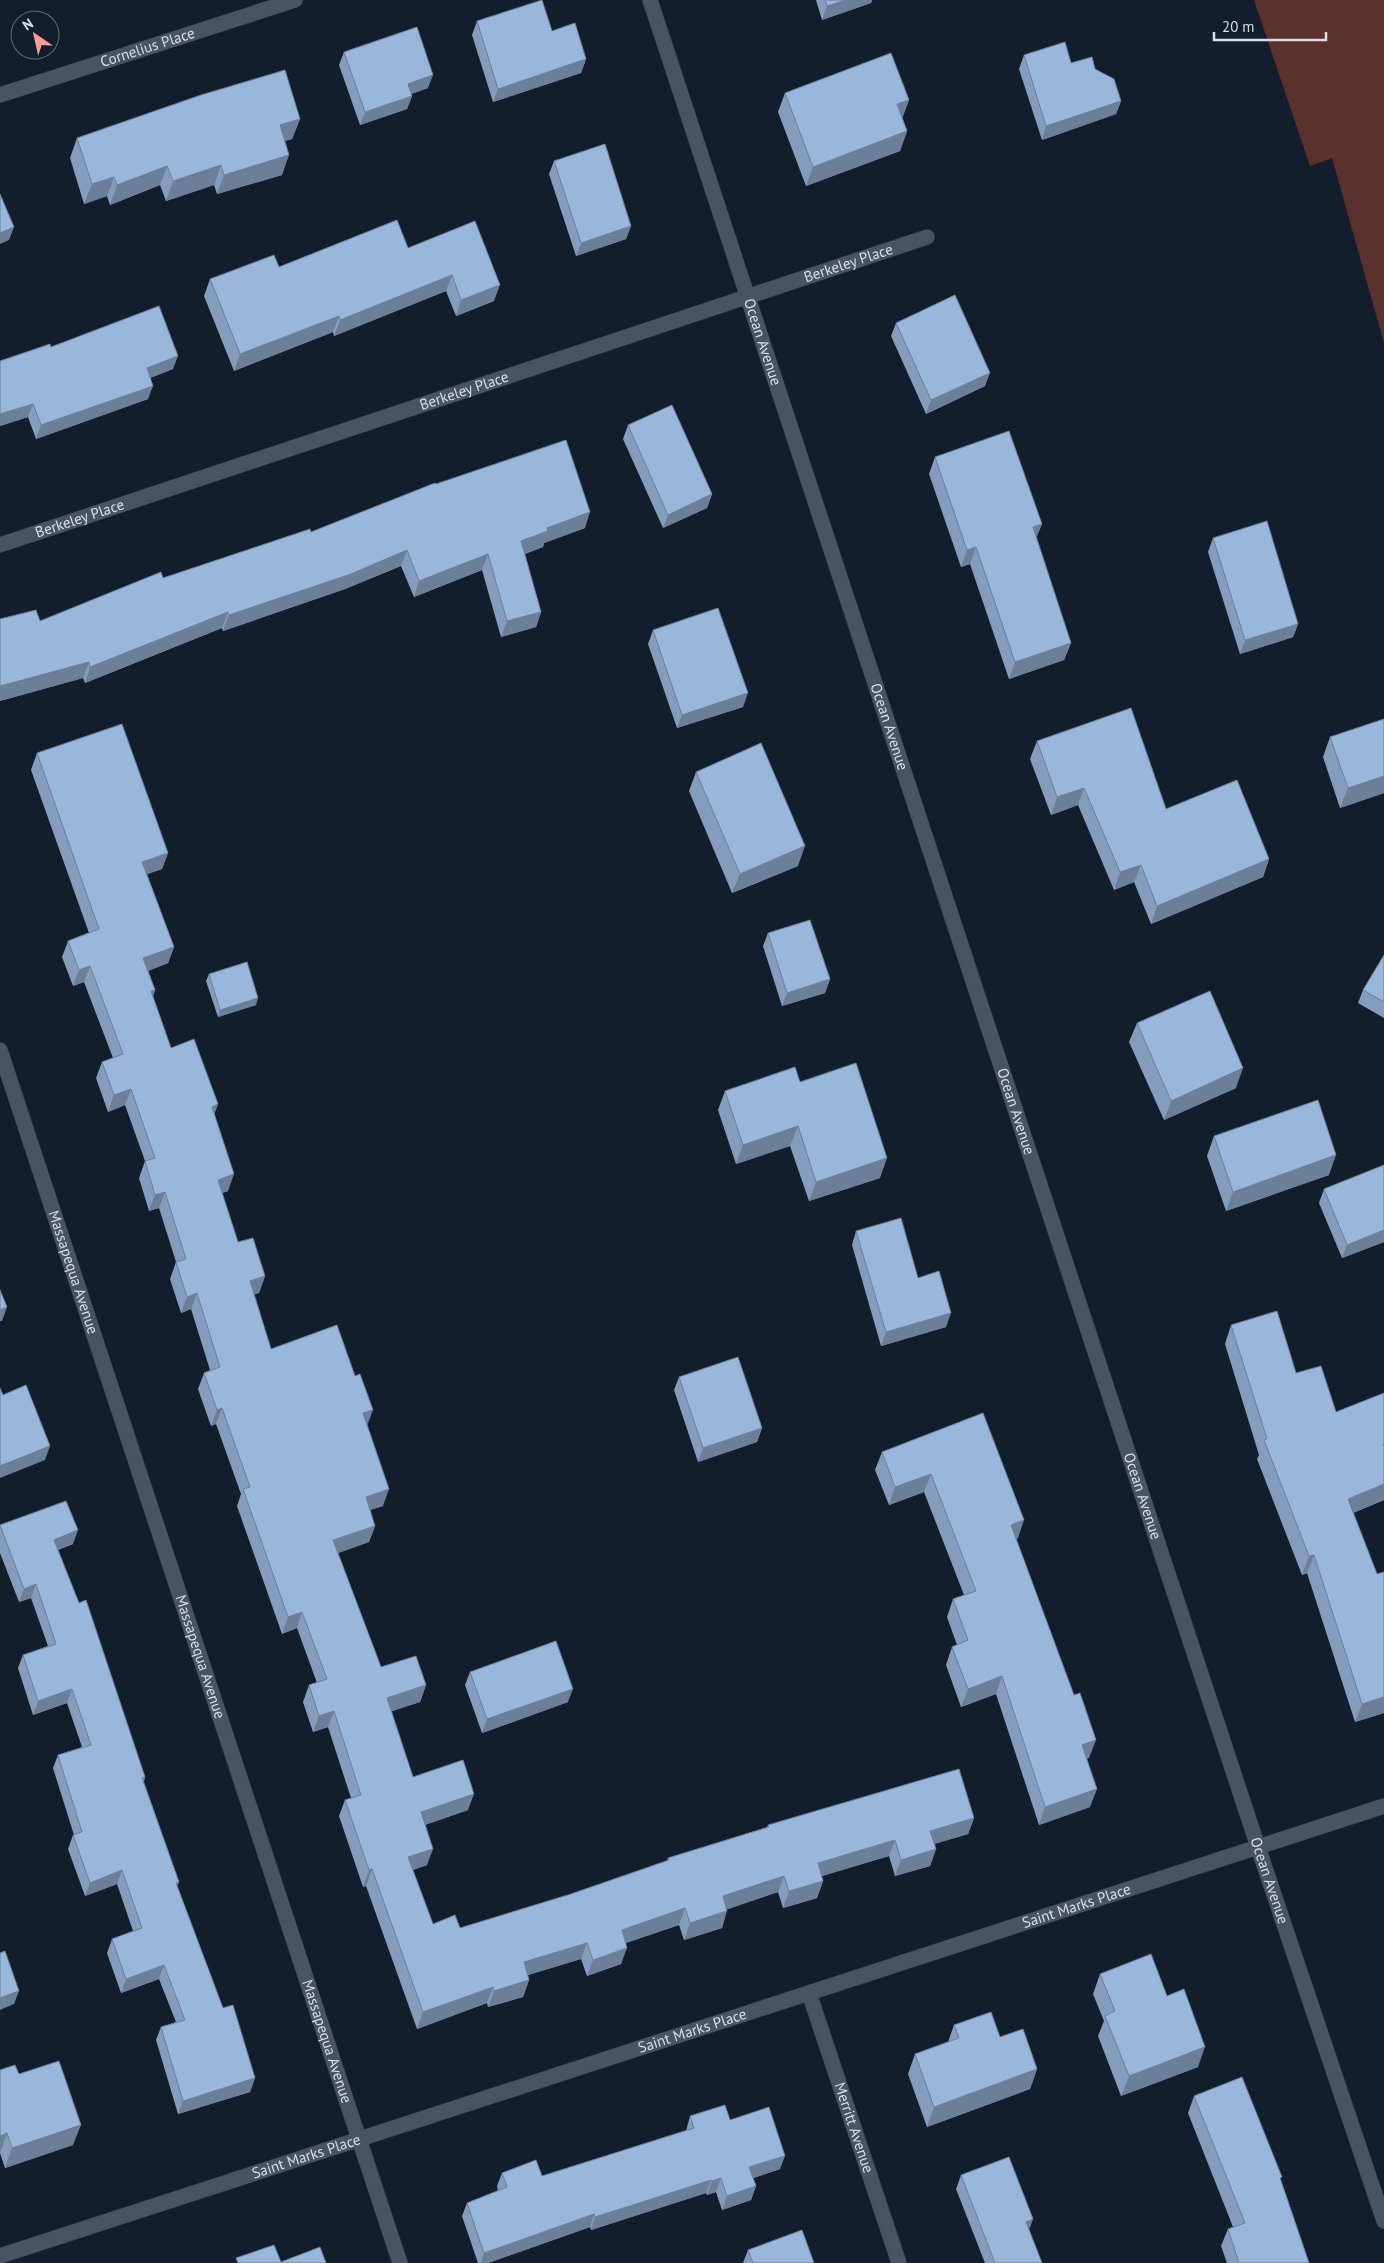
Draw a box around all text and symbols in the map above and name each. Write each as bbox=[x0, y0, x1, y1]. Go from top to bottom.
north arrow bbox=[10, 10, 60, 60]
scale bar bbox=[1214, 10, 1326, 42]
text: N bbox=[19, 14, 37, 34]
text: 20 m bbox=[1222, 17, 1255, 36]
street label: Cornelius Place bbox=[98, 23, 197, 71]
street label: Berkeley Place bbox=[801, 239, 895, 286]
street label: Ocean Avenue bbox=[740, 296, 786, 388]
street label: Berkeley Place bbox=[417, 367, 511, 414]
street label: Berkeley Place bbox=[33, 494, 126, 542]
street label: Ocean Avenue bbox=[867, 681, 913, 772]
street label: Ocean Avenue bbox=[993, 1065, 1039, 1157]
street label: Massapequa Avenue bbox=[45, 1208, 103, 1336]
street label: Ocean Avenue bbox=[1120, 1450, 1166, 1542]
street label: Massapequa Avenue bbox=[171, 1592, 230, 1721]
street label: Ocean Avenue bbox=[1246, 1835, 1293, 1926]
street label: Saint Marks Place bbox=[1020, 1879, 1133, 1932]
street label: Massapequa Avenue bbox=[298, 1977, 357, 2106]
street label: Saint Marks Place bbox=[635, 2004, 749, 2057]
street label: Merritt Avenue bbox=[830, 2080, 878, 2175]
street label: Saint Marks Place bbox=[249, 2129, 363, 2182]

